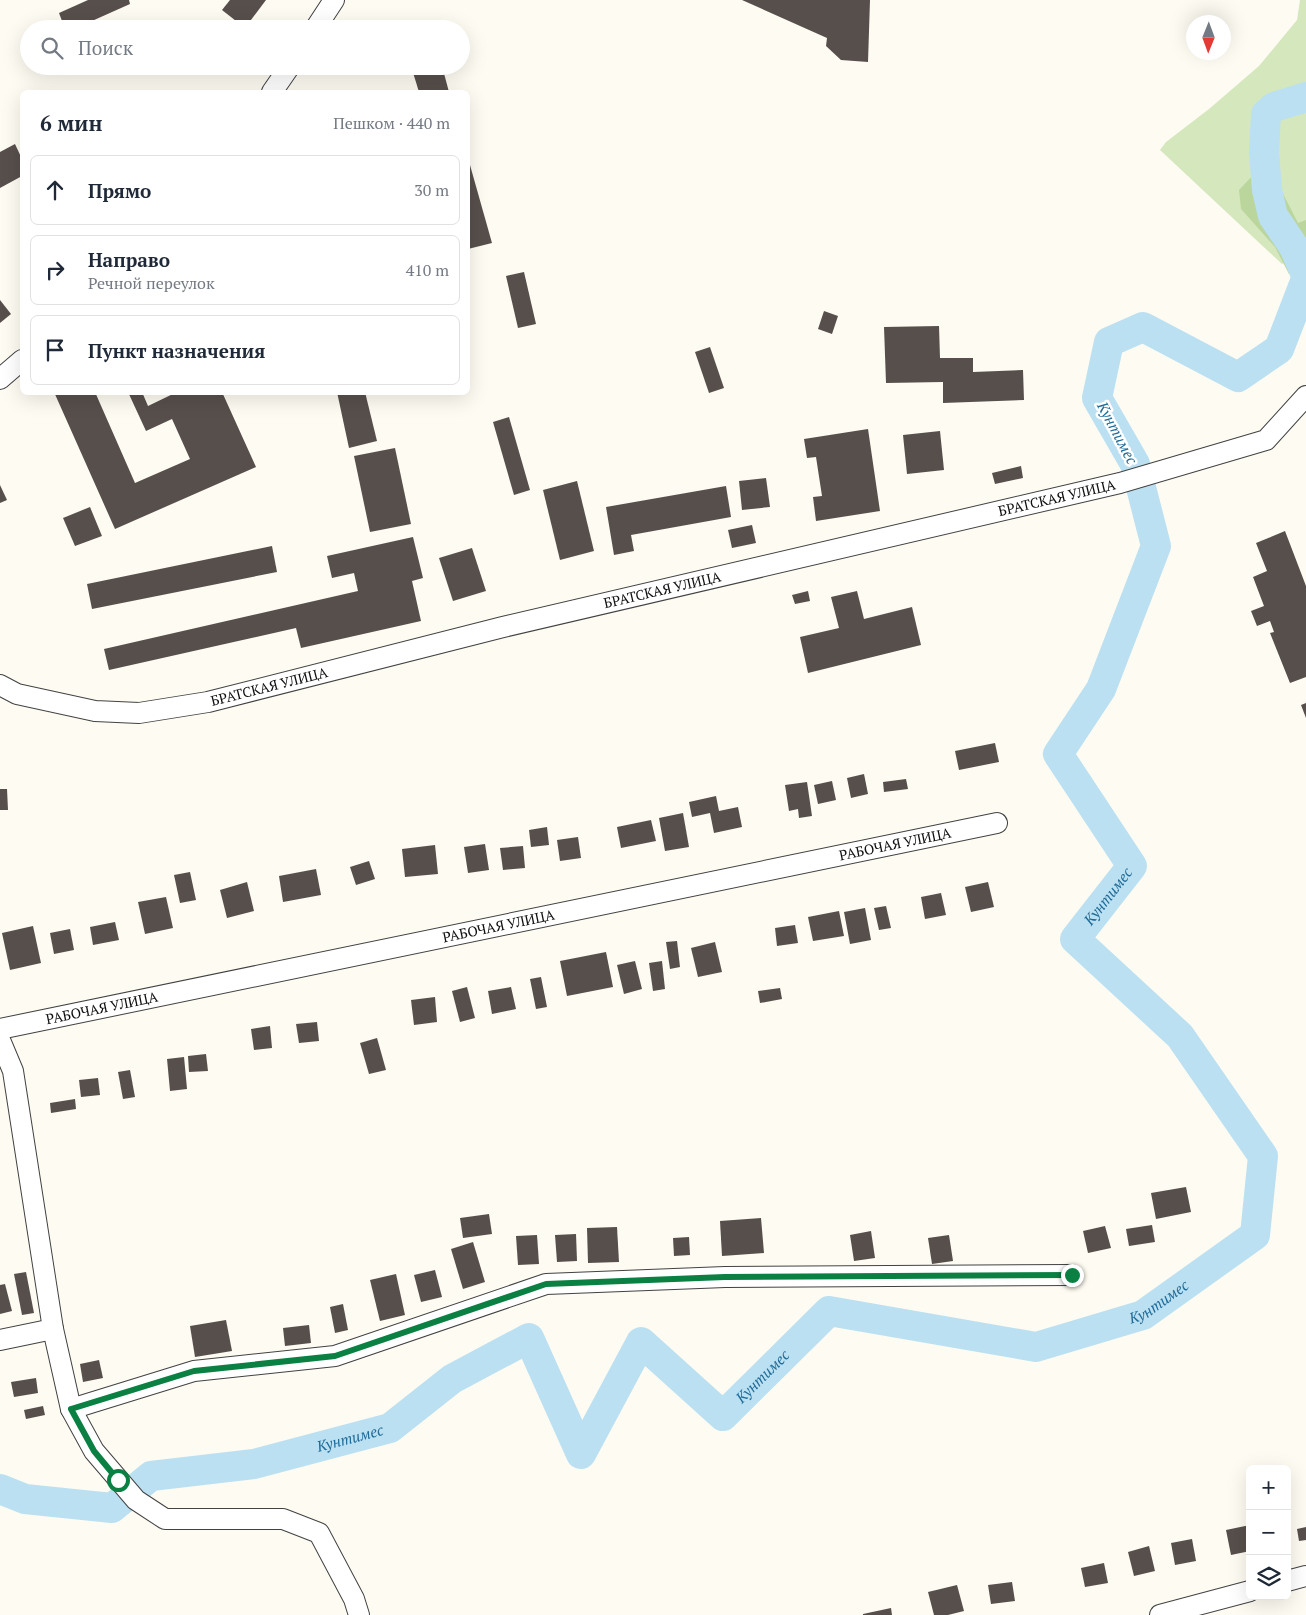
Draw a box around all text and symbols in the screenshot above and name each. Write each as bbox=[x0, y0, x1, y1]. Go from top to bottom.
north arrow bbox=[1186, 15, 1231, 60]
search box bbox=[20, 20, 470, 75]
icon: search bbox=[38, 34, 66, 62]
text: Поиск bbox=[78, 35, 133, 60]
text: 6 мин bbox=[40, 109, 102, 137]
text: Пешком · 440 m bbox=[333, 112, 450, 134]
icon: ahead bbox=[41, 176, 69, 204]
text: Прямо bbox=[88, 178, 151, 203]
text: 30 m bbox=[414, 179, 449, 201]
text: Направо bbox=[88, 247, 170, 272]
icon: right bbox=[41, 256, 69, 284]
text: 410 m bbox=[406, 259, 449, 281]
text: Речной переулок bbox=[88, 272, 215, 294]
icon: arrive bbox=[41, 336, 69, 364]
text: Пункт назначения bbox=[88, 338, 265, 363]
water label: Кунтимес bbox=[1093, 397, 1143, 468]
street label: БРАТСКАЯ УЛИЦА bbox=[996, 474, 1118, 520]
street label: БРАТСКАЯ УЛИЦА bbox=[602, 566, 723, 612]
street label: БРАТСКАЯ УЛИЦА bbox=[209, 662, 330, 710]
street label: РАБОЧАЯ УЛИЦА bbox=[837, 823, 953, 864]
water label: Кунтимес bbox=[1078, 862, 1137, 930]
street label: РАБОЧАЯ УЛИЦА bbox=[441, 905, 557, 946]
street label: РАБОЧАЯ УЛИЦА bbox=[44, 987, 160, 1028]
route end bbox=[1061, 1264, 1084, 1287]
water label: Кунтимес bbox=[1125, 1274, 1193, 1328]
water label: Кунтимес bbox=[730, 1345, 794, 1408]
water label: Кунтимес bbox=[314, 1419, 386, 1456]
map controls bbox=[1246, 1465, 1291, 1600]
button: + bbox=[1246, 1465, 1291, 1510]
route start bbox=[107, 1469, 130, 1492]
button: − bbox=[1246, 1510, 1291, 1555]
button: layers bbox=[1246, 1555, 1291, 1600]

